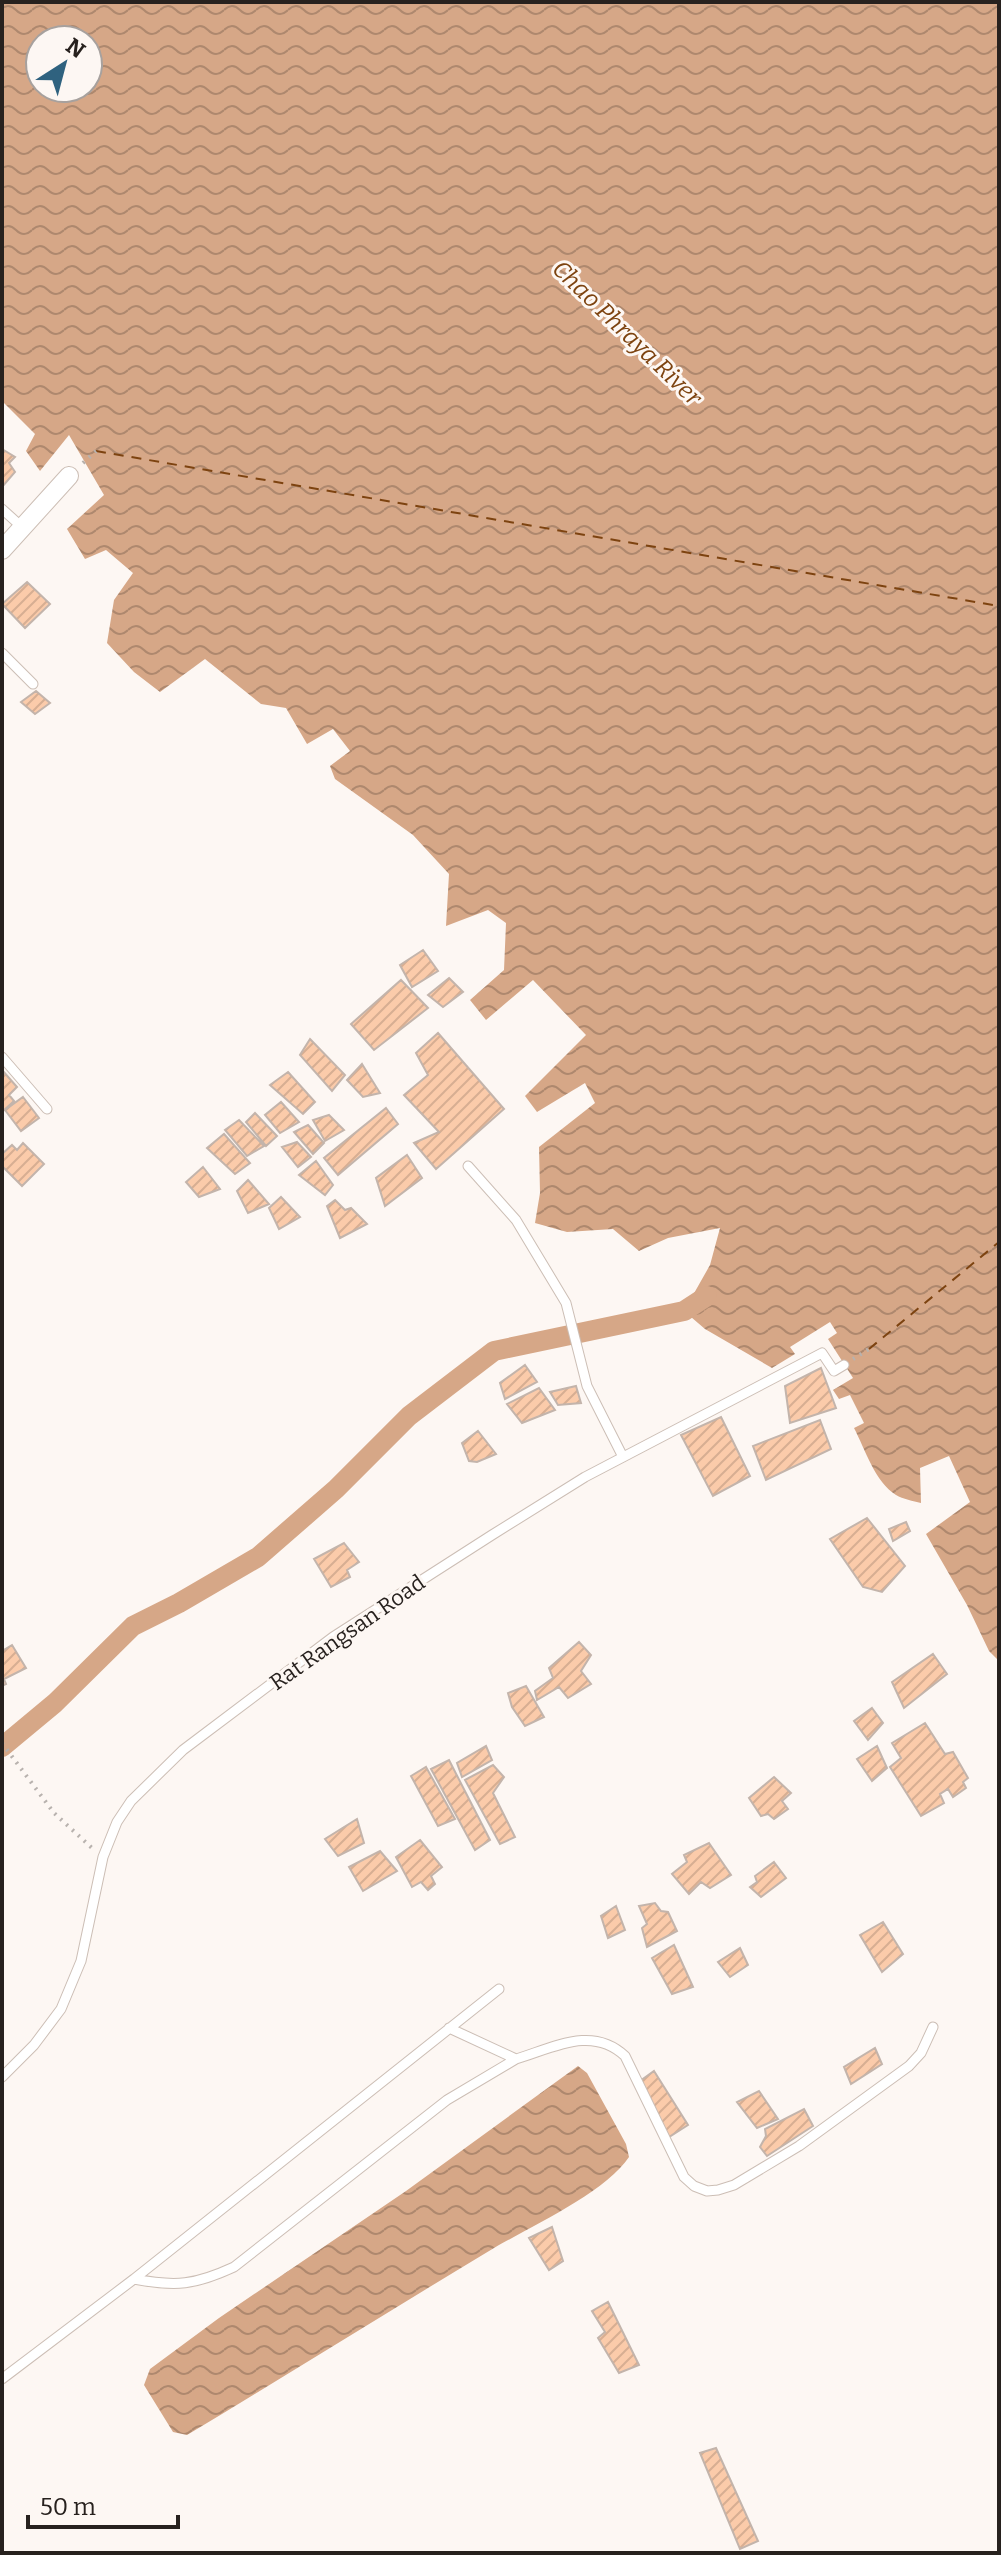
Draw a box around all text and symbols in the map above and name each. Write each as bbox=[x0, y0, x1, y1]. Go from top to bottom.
north arrow bbox=[24, 24, 104, 104]
text: N bbox=[61, 32, 90, 64]
water label: Chao Phraya River bbox=[547, 255, 708, 412]
street label: Rat Rangsan Road bbox=[264, 1569, 430, 1696]
scale bar bbox=[28, 2479, 178, 2529]
text: 50 m bbox=[40, 2493, 96, 2521]

